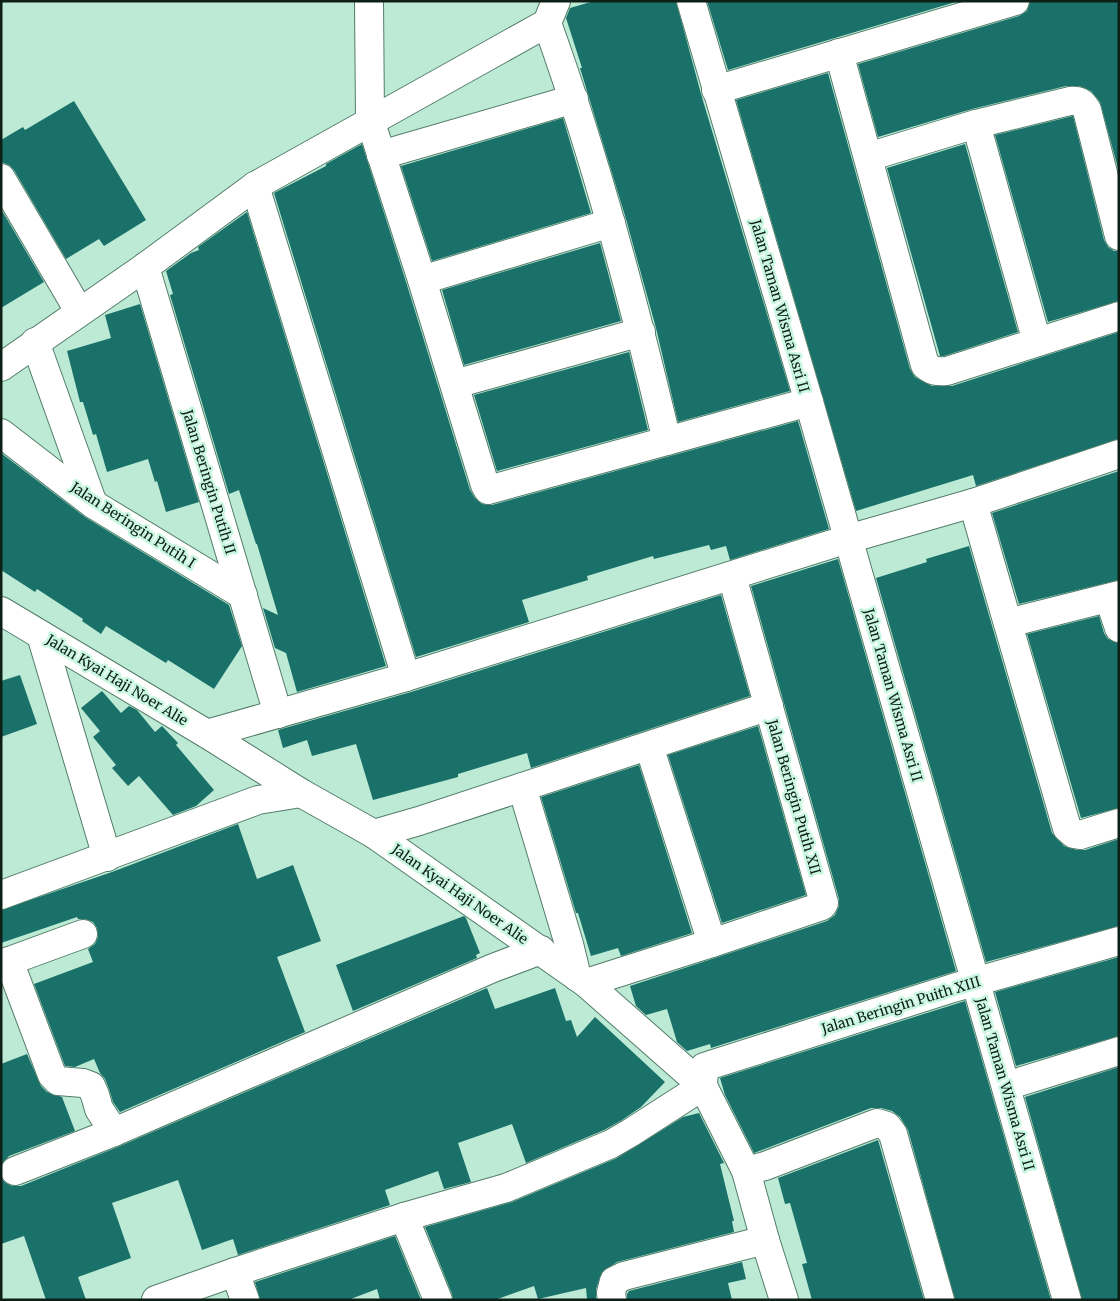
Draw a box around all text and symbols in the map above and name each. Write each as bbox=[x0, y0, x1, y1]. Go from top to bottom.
street label: Jalan Taman Wisma Asri II bbox=[746, 217, 813, 395]
street label: Jalan Beringin Putih II bbox=[178, 407, 240, 557]
street label: Jalan Beringin Putih I bbox=[66, 477, 199, 572]
street label: Jalan Taman Wisma Asri II bbox=[859, 606, 926, 784]
street label: Jalan Kyai Haji Noer Alie bbox=[42, 630, 191, 729]
street label: Jalan Beringin Putih XII bbox=[763, 716, 825, 877]
street label: Jalan Kyai Haji Noer Alie bbox=[388, 840, 532, 948]
street label: Jalan Beringin Puith XIII bbox=[818, 972, 983, 1038]
street label: Jalan Taman Wisma Asri II bbox=[971, 995, 1038, 1173]

